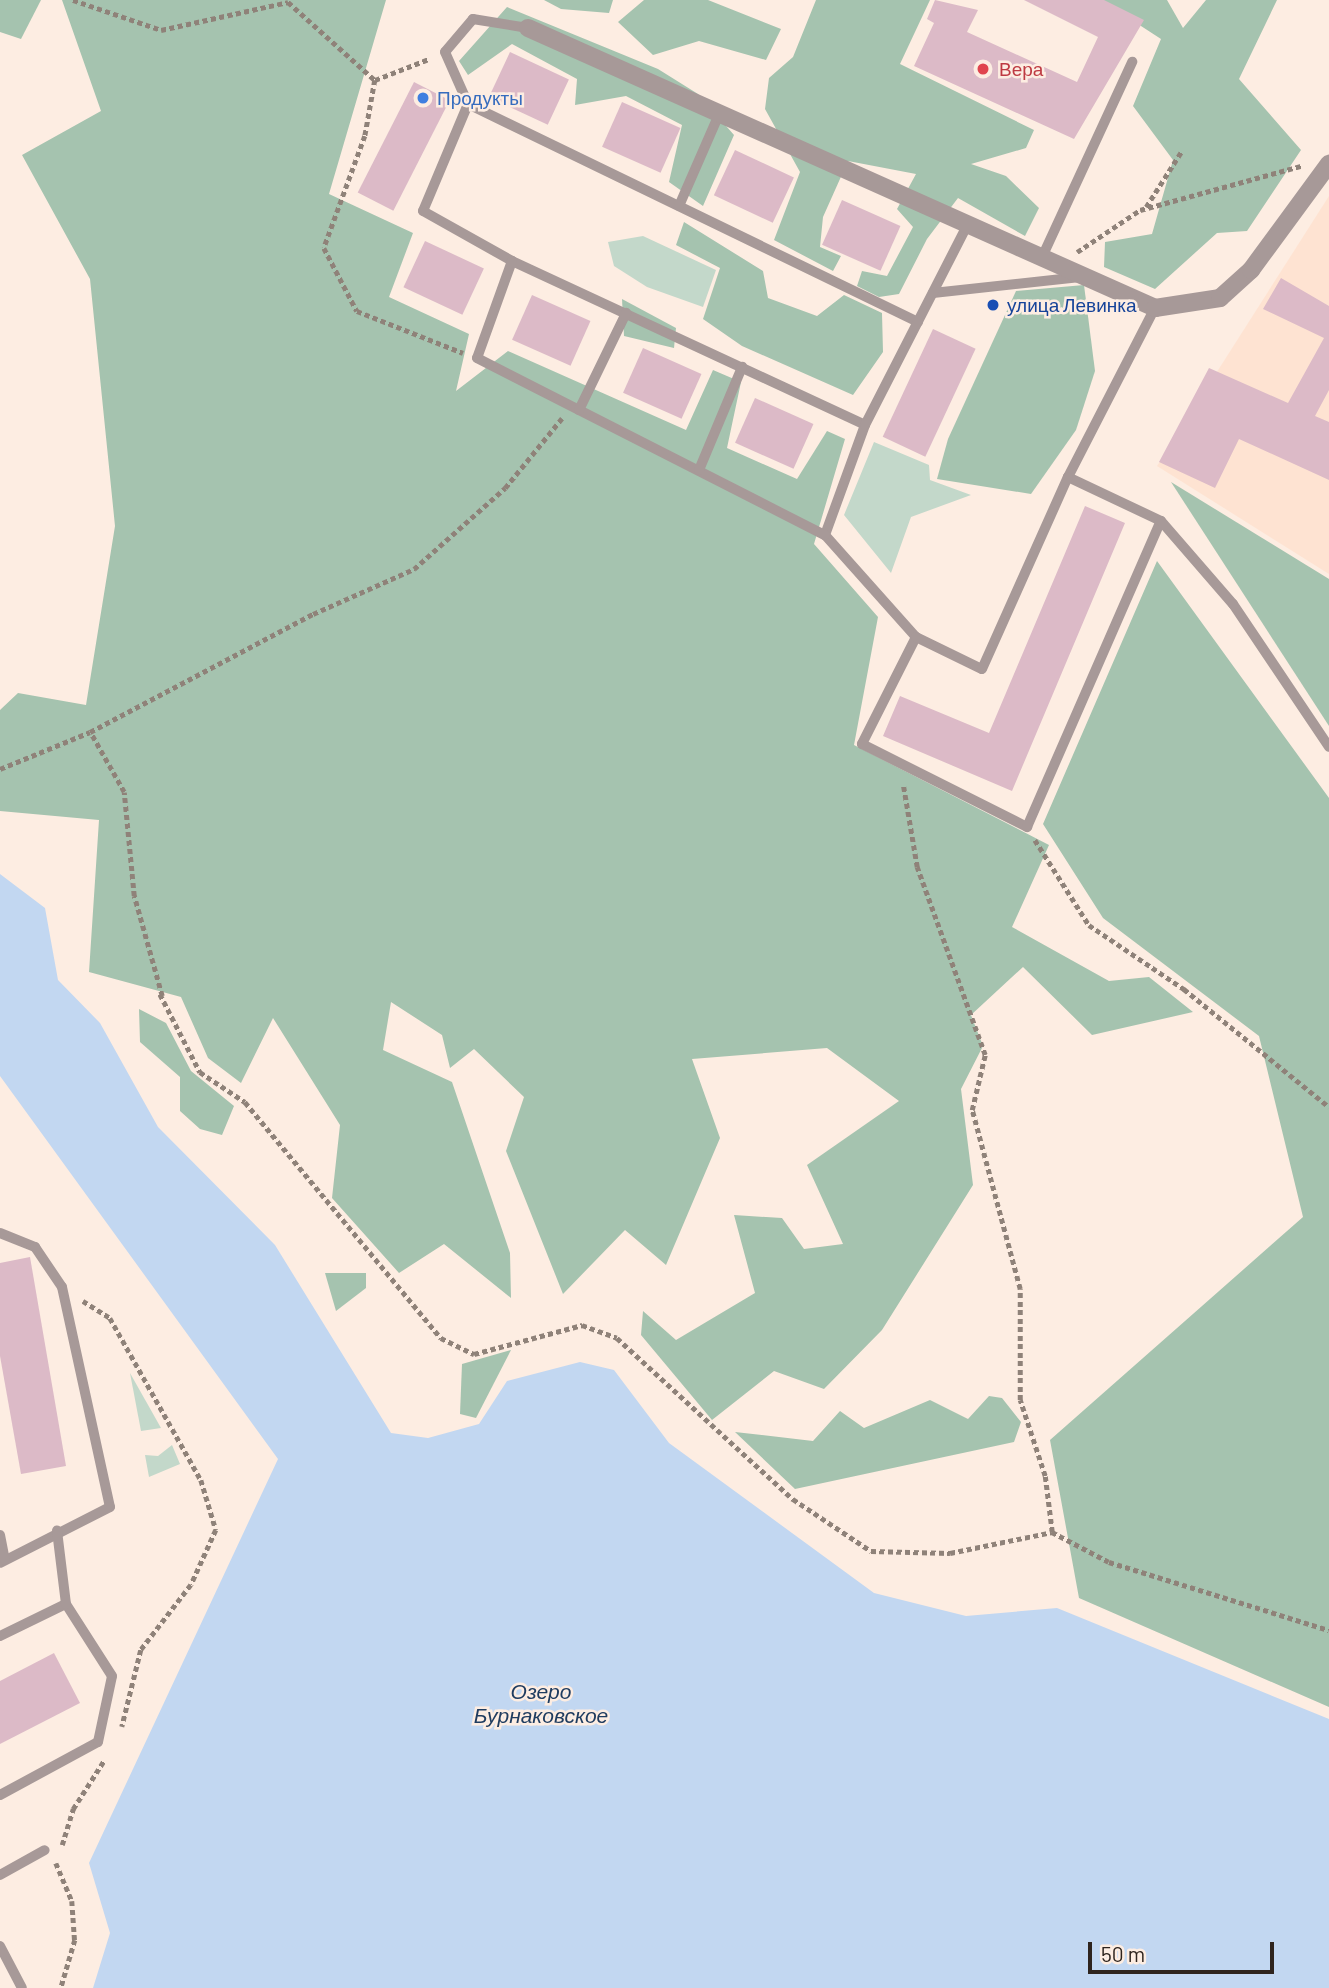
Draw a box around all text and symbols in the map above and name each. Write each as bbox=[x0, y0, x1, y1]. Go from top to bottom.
place label: Вера bbox=[999, 58, 1043, 80]
marker: Вера bbox=[973, 59, 993, 79]
place label: Продукты bbox=[437, 87, 523, 109]
marker: Продукты bbox=[415, 90, 431, 106]
place label: улица Левинка bbox=[1007, 294, 1137, 316]
marker: улица Левинка bbox=[985, 297, 1001, 313]
water label: Озеро Бурнаковское bbox=[474, 1678, 608, 1728]
scale bar bbox=[1091, 1928, 1276, 1972]
text: 50 m bbox=[1101, 1941, 1145, 1966]

